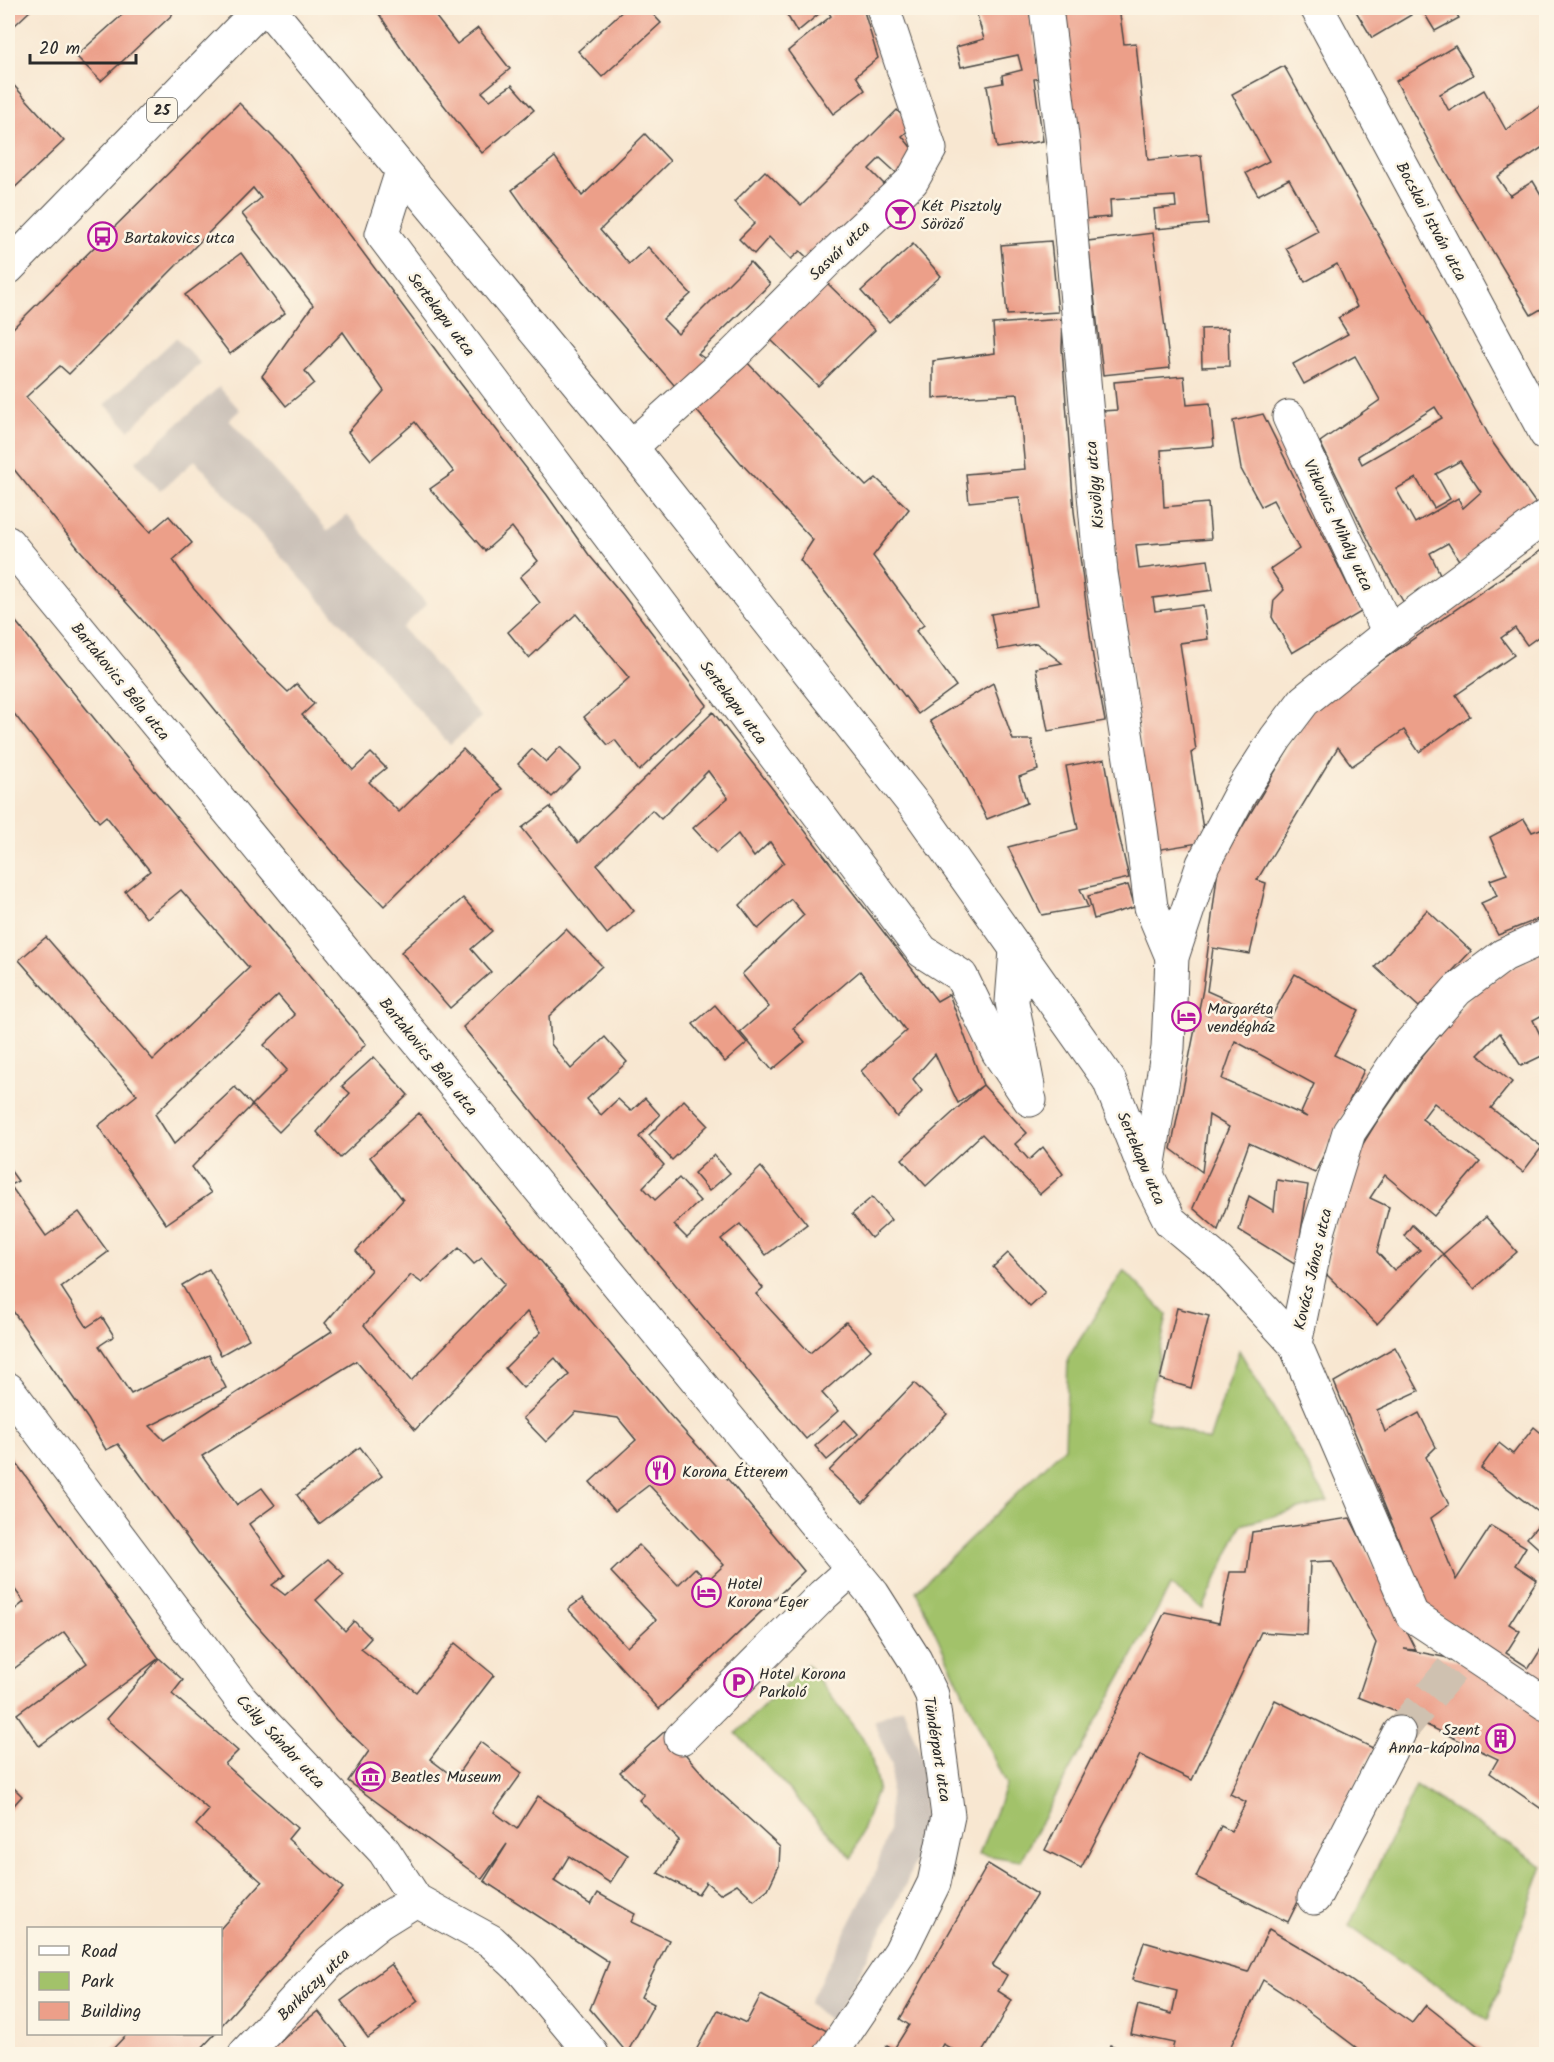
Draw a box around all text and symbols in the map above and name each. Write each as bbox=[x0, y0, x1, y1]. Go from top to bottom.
scale bar bbox=[30, 27, 136, 65]
text: 20 m bbox=[39, 35, 80, 64]
road number: 25 bbox=[147, 98, 177, 122]
street label: Bocskai István utca bbox=[1389, 157, 1473, 286]
place label: Két Pisztoly Söröző bbox=[921, 194, 1002, 237]
bar icon: Két Pisztoly Söröző bbox=[884, 198, 916, 230]
street label: Sasvár utca bbox=[804, 215, 877, 287]
bus stop icon: Bartakovics utca bbox=[87, 221, 119, 253]
place label: Bartakovics utca bbox=[124, 226, 235, 251]
street label: Sertekapu utca bbox=[401, 268, 481, 362]
street label: Kisvölgy utca bbox=[1079, 440, 1112, 530]
street label: Vitkovics Mihály utca bbox=[1296, 456, 1379, 596]
street label: Bartakovics Béla utca bbox=[64, 617, 175, 747]
street label: Sertekapu utca bbox=[693, 656, 773, 750]
street label: Bartakovics Béla utca bbox=[372, 992, 483, 1122]
place label: Margaréta vendégház bbox=[1207, 997, 1275, 1040]
hotel icon: Margaréta vendégház bbox=[1170, 1001, 1202, 1033]
street label: Sertekapu utca bbox=[1110, 1108, 1172, 1209]
street label: Kovács János utca bbox=[1287, 1206, 1340, 1333]
restaurant icon: Korona Étterem bbox=[645, 1455, 677, 1487]
place label: Korona Étterem bbox=[682, 1460, 788, 1485]
place label: Hotel Korona Eger bbox=[727, 1572, 810, 1615]
hotel icon: Hotel Korona Eger bbox=[690, 1576, 722, 1608]
place label: Hotel Korona Parkoló bbox=[759, 1662, 846, 1705]
parking icon: Hotel Korona Parkoló bbox=[722, 1666, 754, 1698]
street label: Csiky Sándor utca bbox=[229, 1689, 331, 1795]
street label: Tündérpart utca bbox=[916, 1695, 957, 1804]
place label: Szent Anna-kápolna bbox=[1388, 1718, 1481, 1761]
building icon: Szent Anna-kápolna bbox=[1485, 1722, 1517, 1754]
museum icon: Beatles Museum bbox=[354, 1760, 386, 1792]
place label: Beatles Museum bbox=[391, 1765, 501, 1790]
legend bbox=[27, 1927, 222, 2035]
text: Road bbox=[81, 1938, 118, 1967]
street label: Barkóczy utca bbox=[272, 1943, 356, 2027]
text: Park bbox=[81, 1968, 114, 1997]
text: Building bbox=[81, 1998, 141, 2027]

